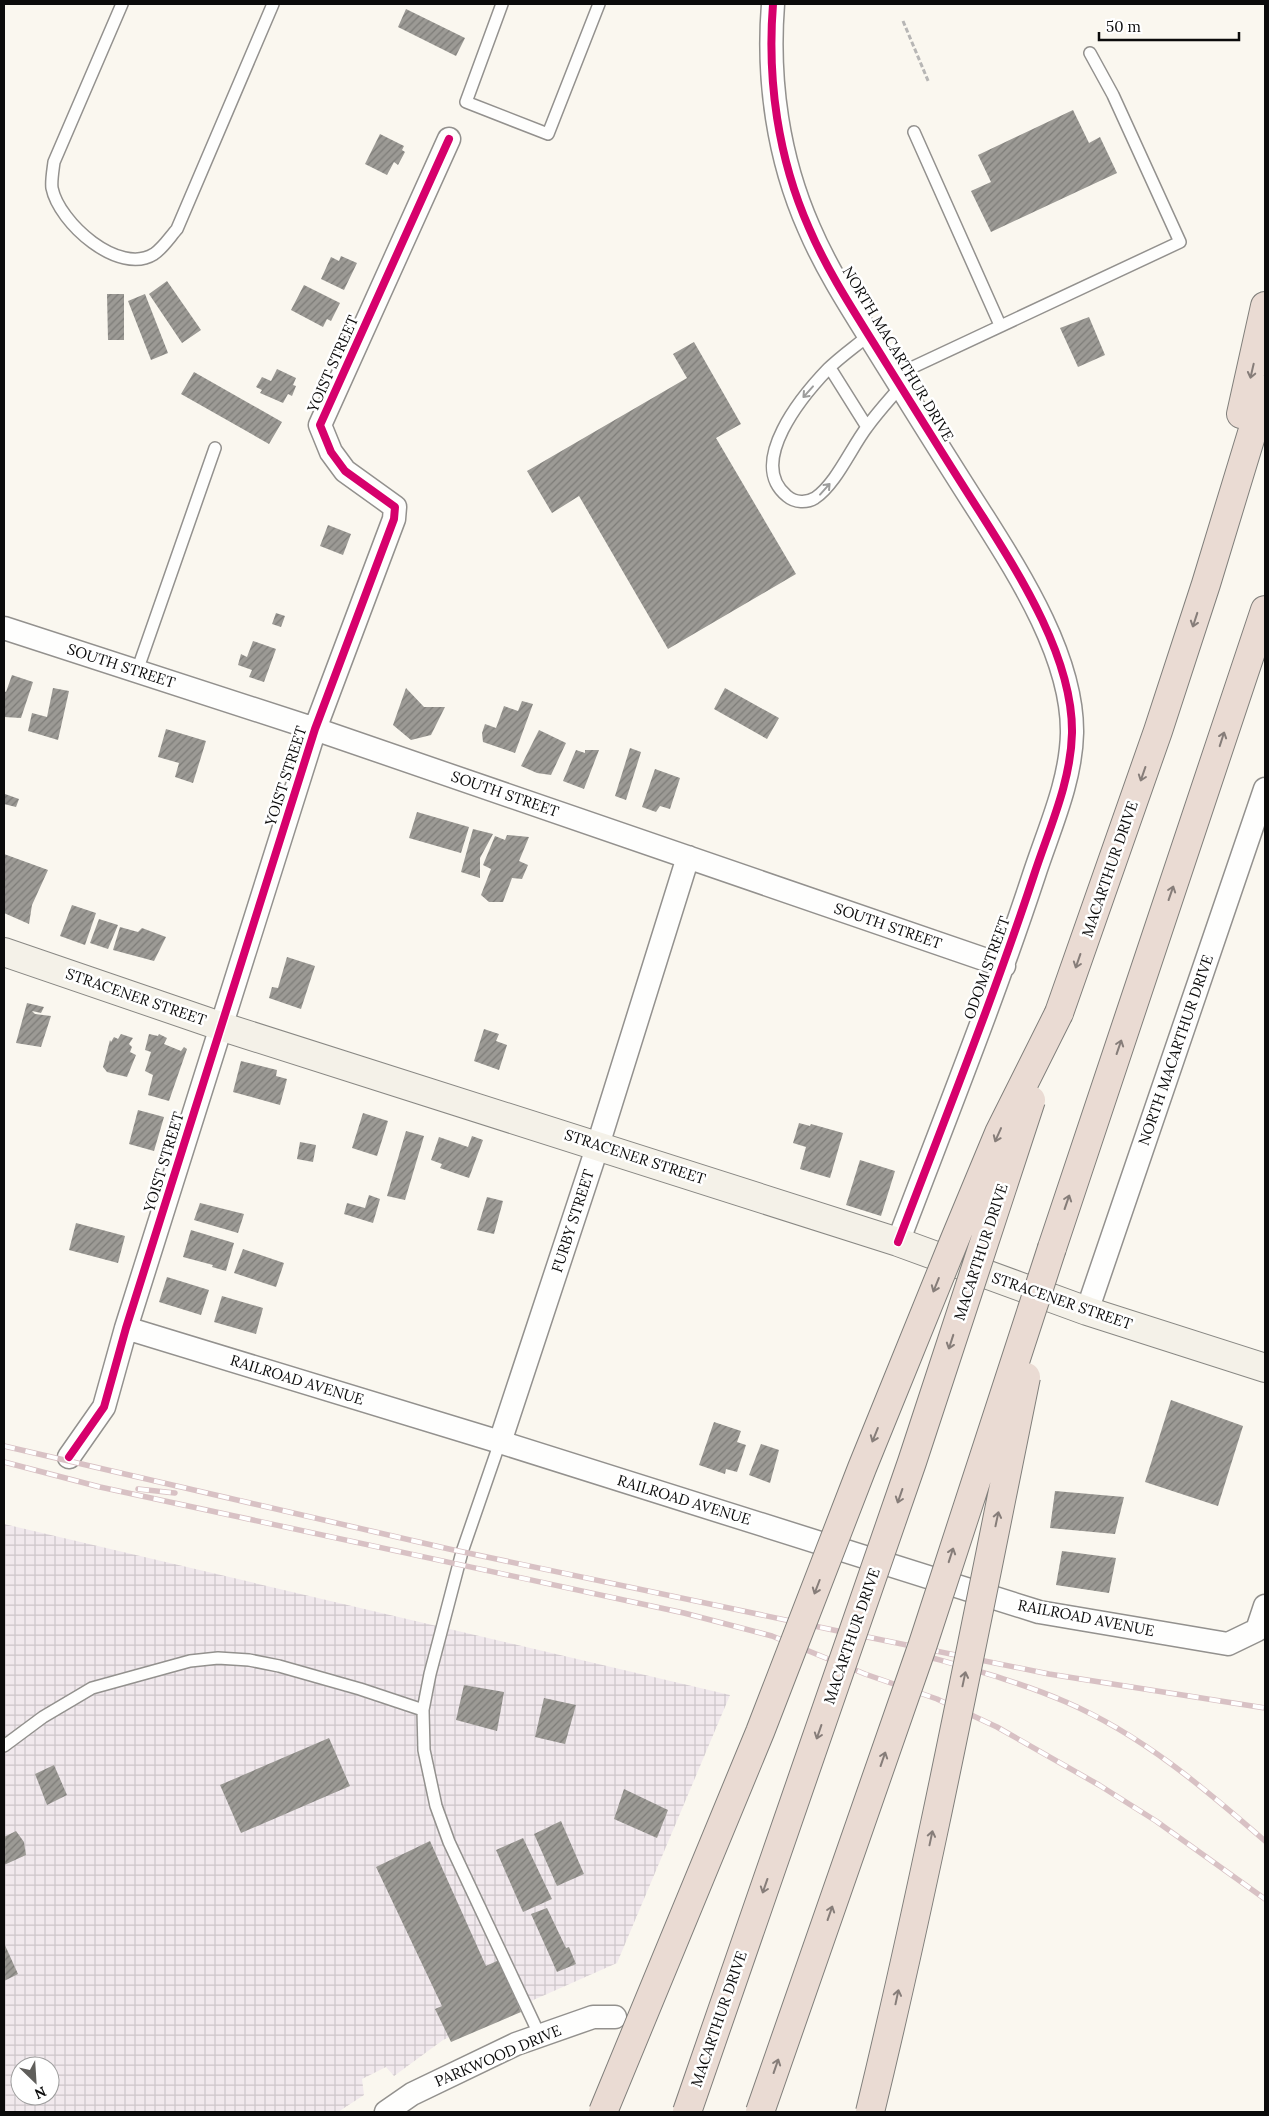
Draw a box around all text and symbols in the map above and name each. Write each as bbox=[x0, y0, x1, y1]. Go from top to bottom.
scale bar bbox=[1099, 10, 1239, 42]
text: 50 m bbox=[1106, 17, 1141, 36]
street label: NORTH MACARTHUR DRIVE bbox=[839, 263, 958, 445]
street label: YOIST STREET bbox=[302, 312, 363, 416]
one-way arrow bbox=[1247, 362, 1256, 378]
one-way arrow bbox=[802, 385, 814, 398]
one-way arrow bbox=[819, 482, 830, 495]
one-way arrow bbox=[1189, 612, 1199, 628]
street label: SOUTH STREET bbox=[65, 639, 178, 692]
street label: YOIST STREET bbox=[260, 723, 311, 829]
one-way arrow bbox=[1218, 732, 1227, 748]
street label: SOUTH STREET bbox=[449, 766, 562, 821]
one-way arrow bbox=[1138, 766, 1147, 782]
street label: MACARTHUR DRIVE bbox=[1077, 798, 1142, 939]
one-way arrow bbox=[1166, 886, 1176, 902]
street label: SOUTH STREET bbox=[832, 898, 945, 953]
street label: ODOM STREET bbox=[959, 913, 1014, 1022]
one-way arrow bbox=[1073, 952, 1082, 968]
street label: NORTH MACARTHUR DRIVE bbox=[1134, 952, 1217, 1148]
street label: STRACENER STREET bbox=[63, 964, 209, 1030]
one-way arrow bbox=[1115, 1040, 1124, 1056]
street label: YOIST STREET bbox=[139, 1109, 188, 1215]
street label: STRACENER STREET bbox=[562, 1125, 709, 1188]
one-way arrow bbox=[993, 1127, 1003, 1142]
street label: FURBY STREET bbox=[547, 1167, 598, 1275]
street label: MACARTHUR DRIVE bbox=[949, 1181, 1012, 1323]
one-way arrow bbox=[1063, 1194, 1073, 1210]
street label: STRACENER STREET bbox=[989, 1268, 1135, 1334]
one-way arrow bbox=[931, 1277, 940, 1292]
one-way arrow bbox=[946, 1333, 956, 1349]
street label: RAILROAD AVENUE bbox=[228, 1350, 366, 1409]
one-way arrow bbox=[869, 1427, 879, 1442]
street label: RAILROAD AVENUE bbox=[615, 1470, 753, 1529]
one-way arrow bbox=[895, 1488, 904, 1503]
one-way arrow bbox=[992, 1512, 1002, 1528]
one-way arrow bbox=[947, 1548, 957, 1564]
street label: MACARTHUR DRIVE bbox=[819, 1565, 884, 1706]
one-way arrow bbox=[812, 1579, 821, 1594]
street label: RAILROAD AVENUE bbox=[1016, 1595, 1156, 1640]
one-way arrow bbox=[960, 1671, 969, 1687]
one-way arrow bbox=[813, 1724, 823, 1740]
one-way arrow bbox=[879, 1752, 888, 1768]
one-way arrow bbox=[927, 1830, 936, 1846]
one-way arrow bbox=[760, 1878, 770, 1894]
one-way arrow bbox=[826, 1906, 835, 1921]
street label: MACARTHUR DRIVE bbox=[686, 1948, 751, 2089]
one-way arrow bbox=[893, 1989, 902, 2005]
street label: PARKWOOD DRIVE bbox=[432, 2020, 564, 2091]
north arrow bbox=[10, 2056, 60, 2106]
one-way arrow bbox=[772, 2059, 781, 2075]
text: N bbox=[32, 2082, 49, 2103]

